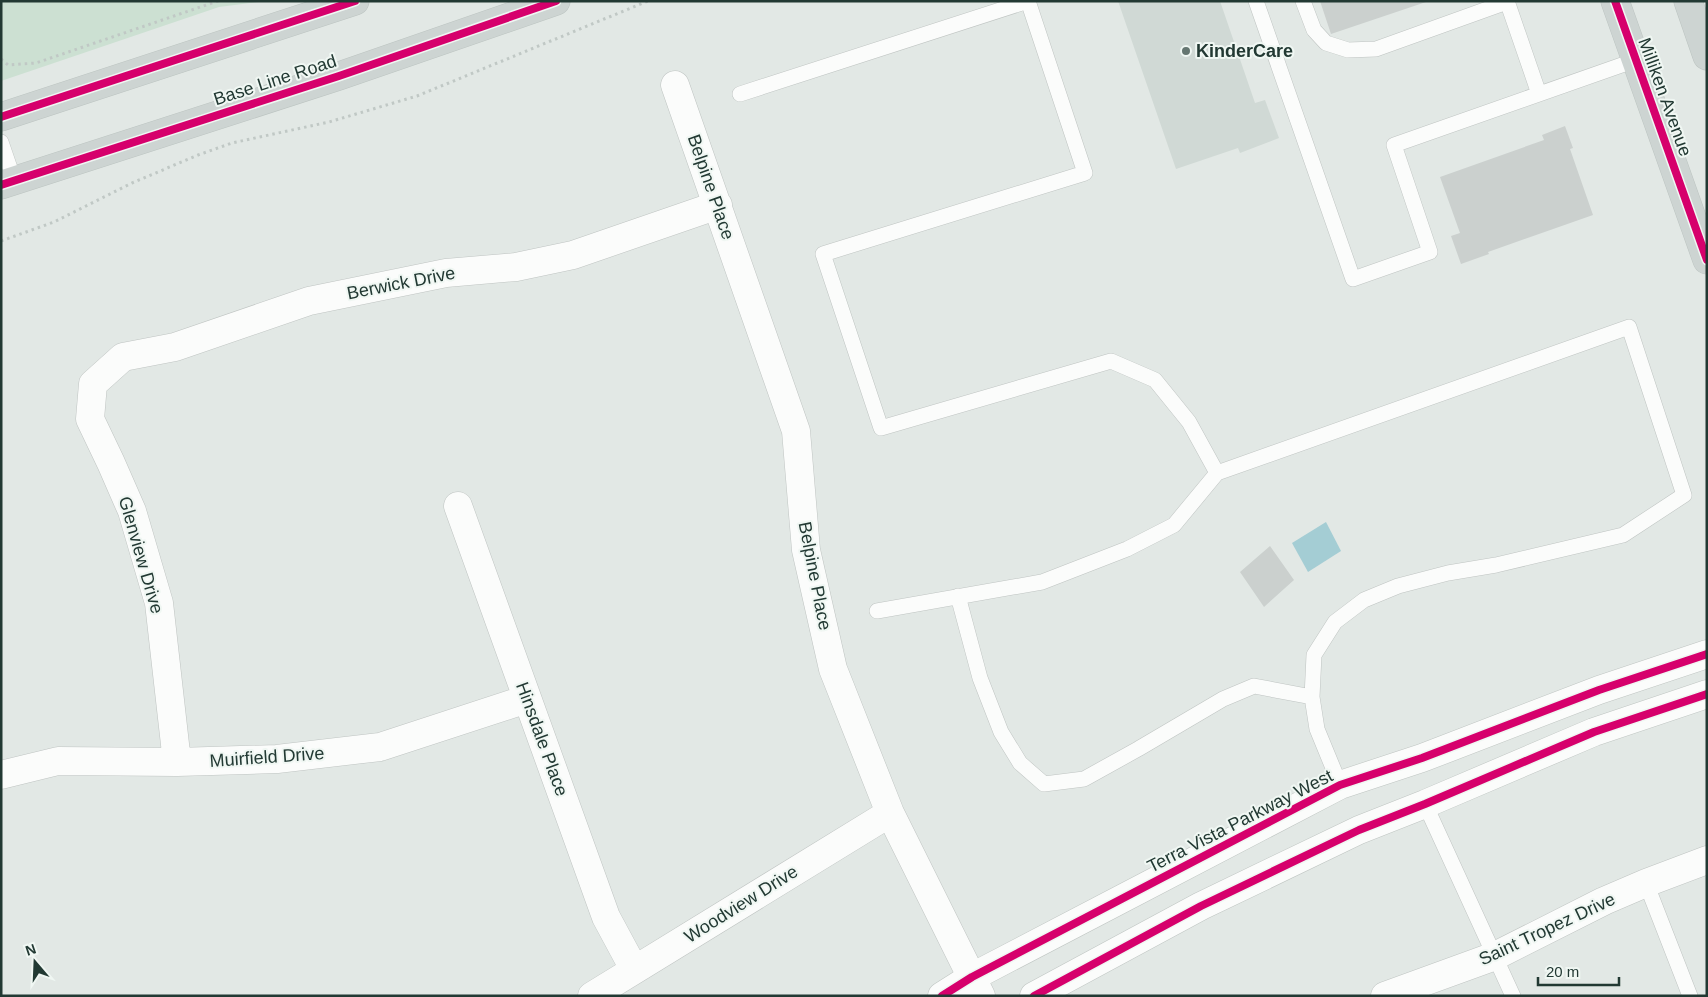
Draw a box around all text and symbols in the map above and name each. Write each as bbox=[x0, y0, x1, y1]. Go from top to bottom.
street label: Milliken Avenue bbox=[1634, 35, 1696, 159]
place label: KinderCare bbox=[1196, 41, 1293, 61]
marker: KinderCare bbox=[1180, 45, 1192, 57]
street label: Base Line Road bbox=[211, 51, 339, 109]
street label: Belpine Place bbox=[684, 132, 738, 242]
street label: Berwick Drive bbox=[345, 263, 457, 303]
street label: Glenview Drive bbox=[115, 494, 167, 616]
street label: Belpine Place bbox=[795, 520, 835, 632]
street label: Hinsdale Place bbox=[512, 679, 572, 799]
street label: Muirfield Drive bbox=[209, 743, 325, 771]
street label: Terra Vista Parkway West bbox=[1144, 765, 1336, 877]
street label: Woodview Drive bbox=[681, 861, 801, 947]
street label: Saint Tropez Drive bbox=[1476, 889, 1618, 969]
north arrow bbox=[10, 937, 60, 987]
text: N bbox=[23, 940, 38, 959]
scale bar bbox=[1538, 954, 1619, 986]
text: 20 m bbox=[1546, 963, 1579, 980]

